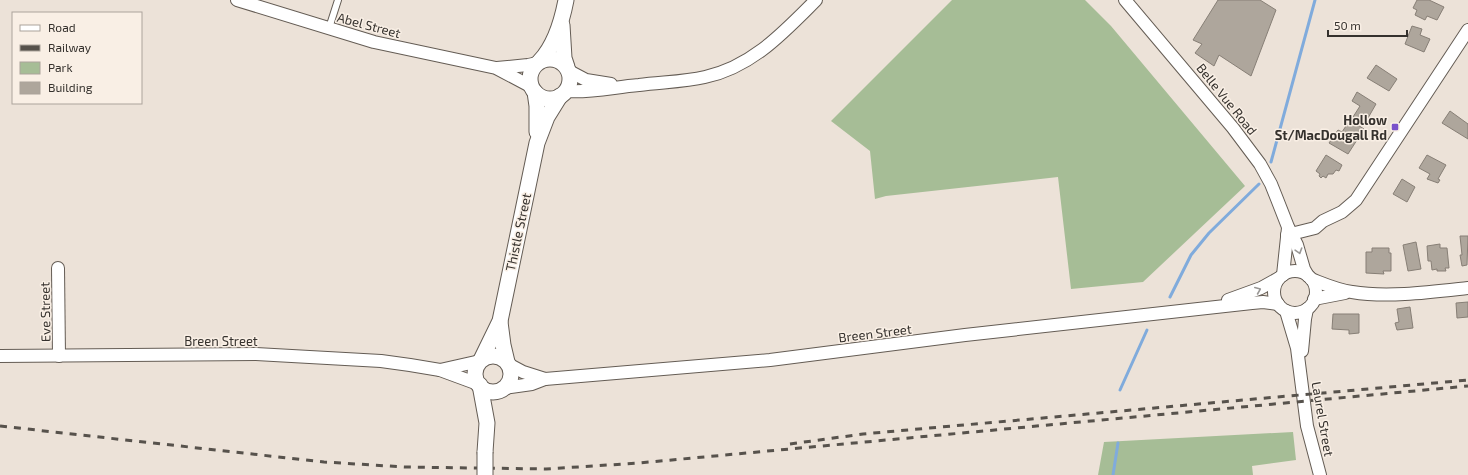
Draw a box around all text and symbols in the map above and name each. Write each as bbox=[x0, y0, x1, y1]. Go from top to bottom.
street label: Abel Street bbox=[336, 9, 403, 41]
legend bbox=[12, 12, 142, 104]
scale bar bbox=[1328, 12, 1407, 38]
text: 50 m bbox=[1334, 18, 1361, 32]
text: Road bbox=[48, 20, 76, 34]
text: Railway bbox=[48, 40, 92, 54]
text: Park bbox=[48, 60, 73, 74]
street label: Belle Vue Road bbox=[1193, 60, 1261, 138]
text: Building bbox=[48, 80, 93, 94]
place label: Hollow St/MacDougall Rd bbox=[1275, 112, 1387, 143]
marker: Hollow St/MacDougall Rd bbox=[1390, 122, 1400, 132]
street label: Thistle Street bbox=[502, 191, 534, 273]
one-way arrow bbox=[1294, 248, 1303, 255]
street label: Eve Street bbox=[36, 282, 54, 342]
one-way arrow bbox=[1254, 286, 1261, 294]
street label: Breen Street bbox=[837, 321, 913, 345]
street label: Breen Street bbox=[184, 333, 258, 349]
street label: Laurel Street bbox=[1309, 380, 1337, 458]

